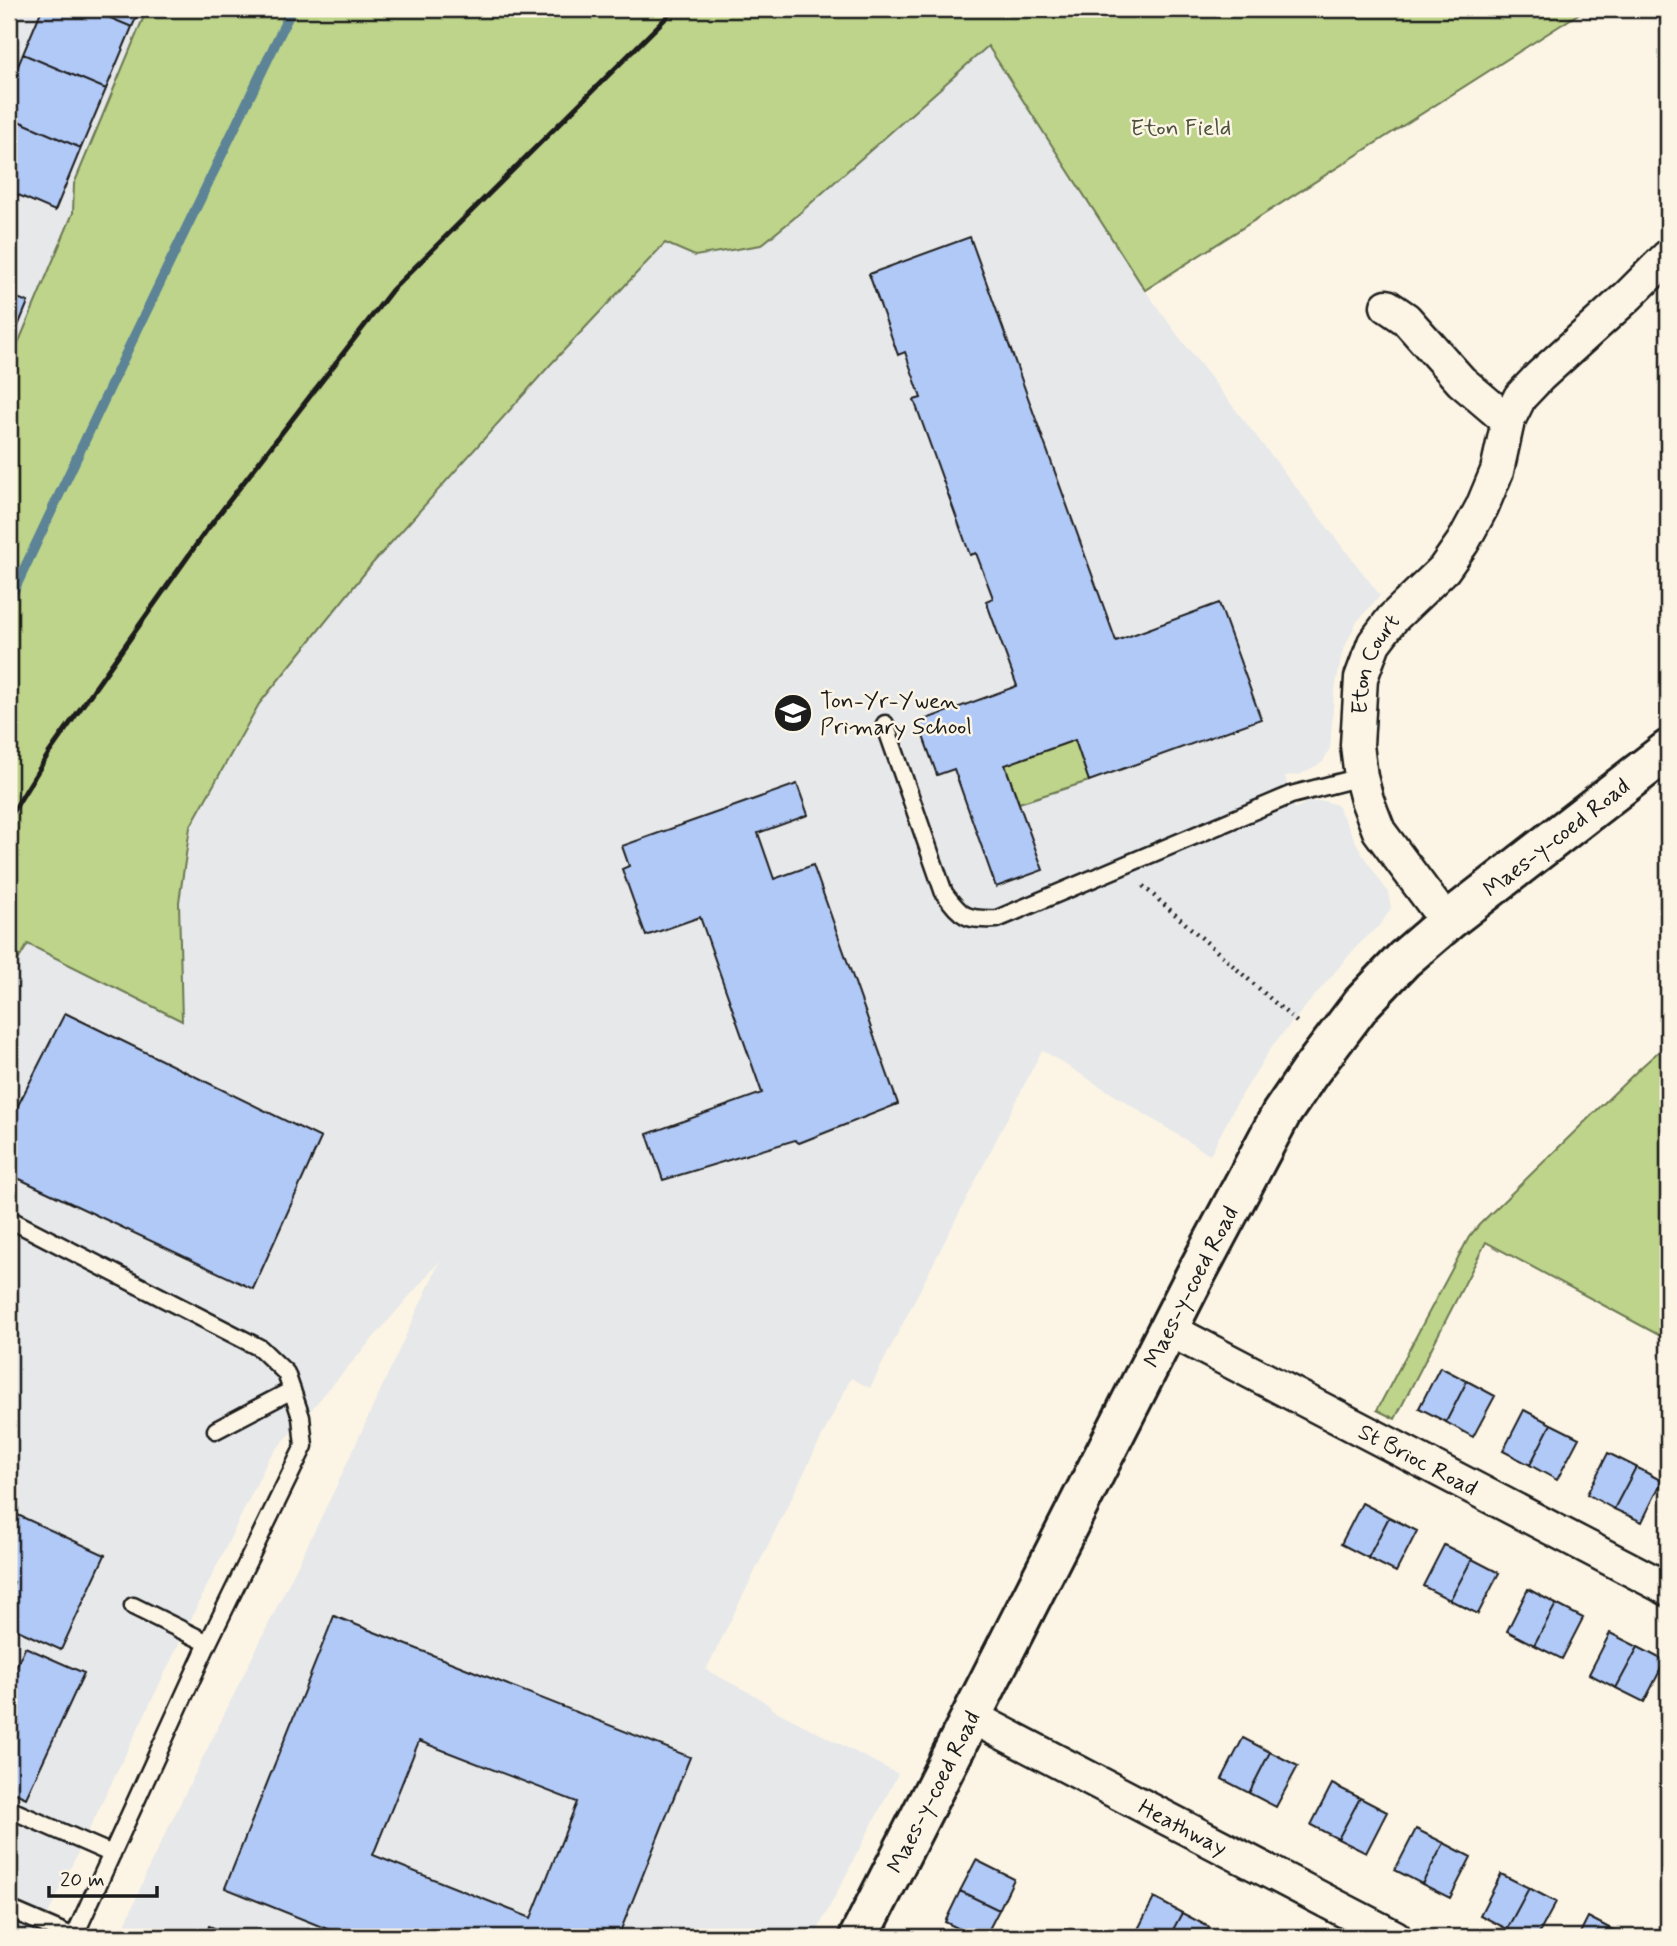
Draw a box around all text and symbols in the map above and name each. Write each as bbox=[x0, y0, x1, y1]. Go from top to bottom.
park label: Eton Field bbox=[1131, 114, 1231, 144]
street label: Eton Court bbox=[1346, 609, 1408, 715]
place label: Ton-Yr-Ywen Primary School bbox=[820, 687, 972, 743]
school or university icon: Ton-Yr-Ywen Primary School bbox=[772, 692, 814, 734]
street label: Maes-y-coed Road bbox=[1478, 772, 1637, 905]
street label: Maes-y-coed Road bbox=[1138, 1201, 1246, 1373]
street label: St Brioc Road bbox=[1353, 1418, 1482, 1504]
street label: Maes-y-coed Road bbox=[881, 1706, 988, 1879]
street label: Heathway bbox=[1133, 1793, 1232, 1864]
scale bar bbox=[49, 1855, 158, 1899]
text: 20 m bbox=[60, 1866, 105, 1894]

